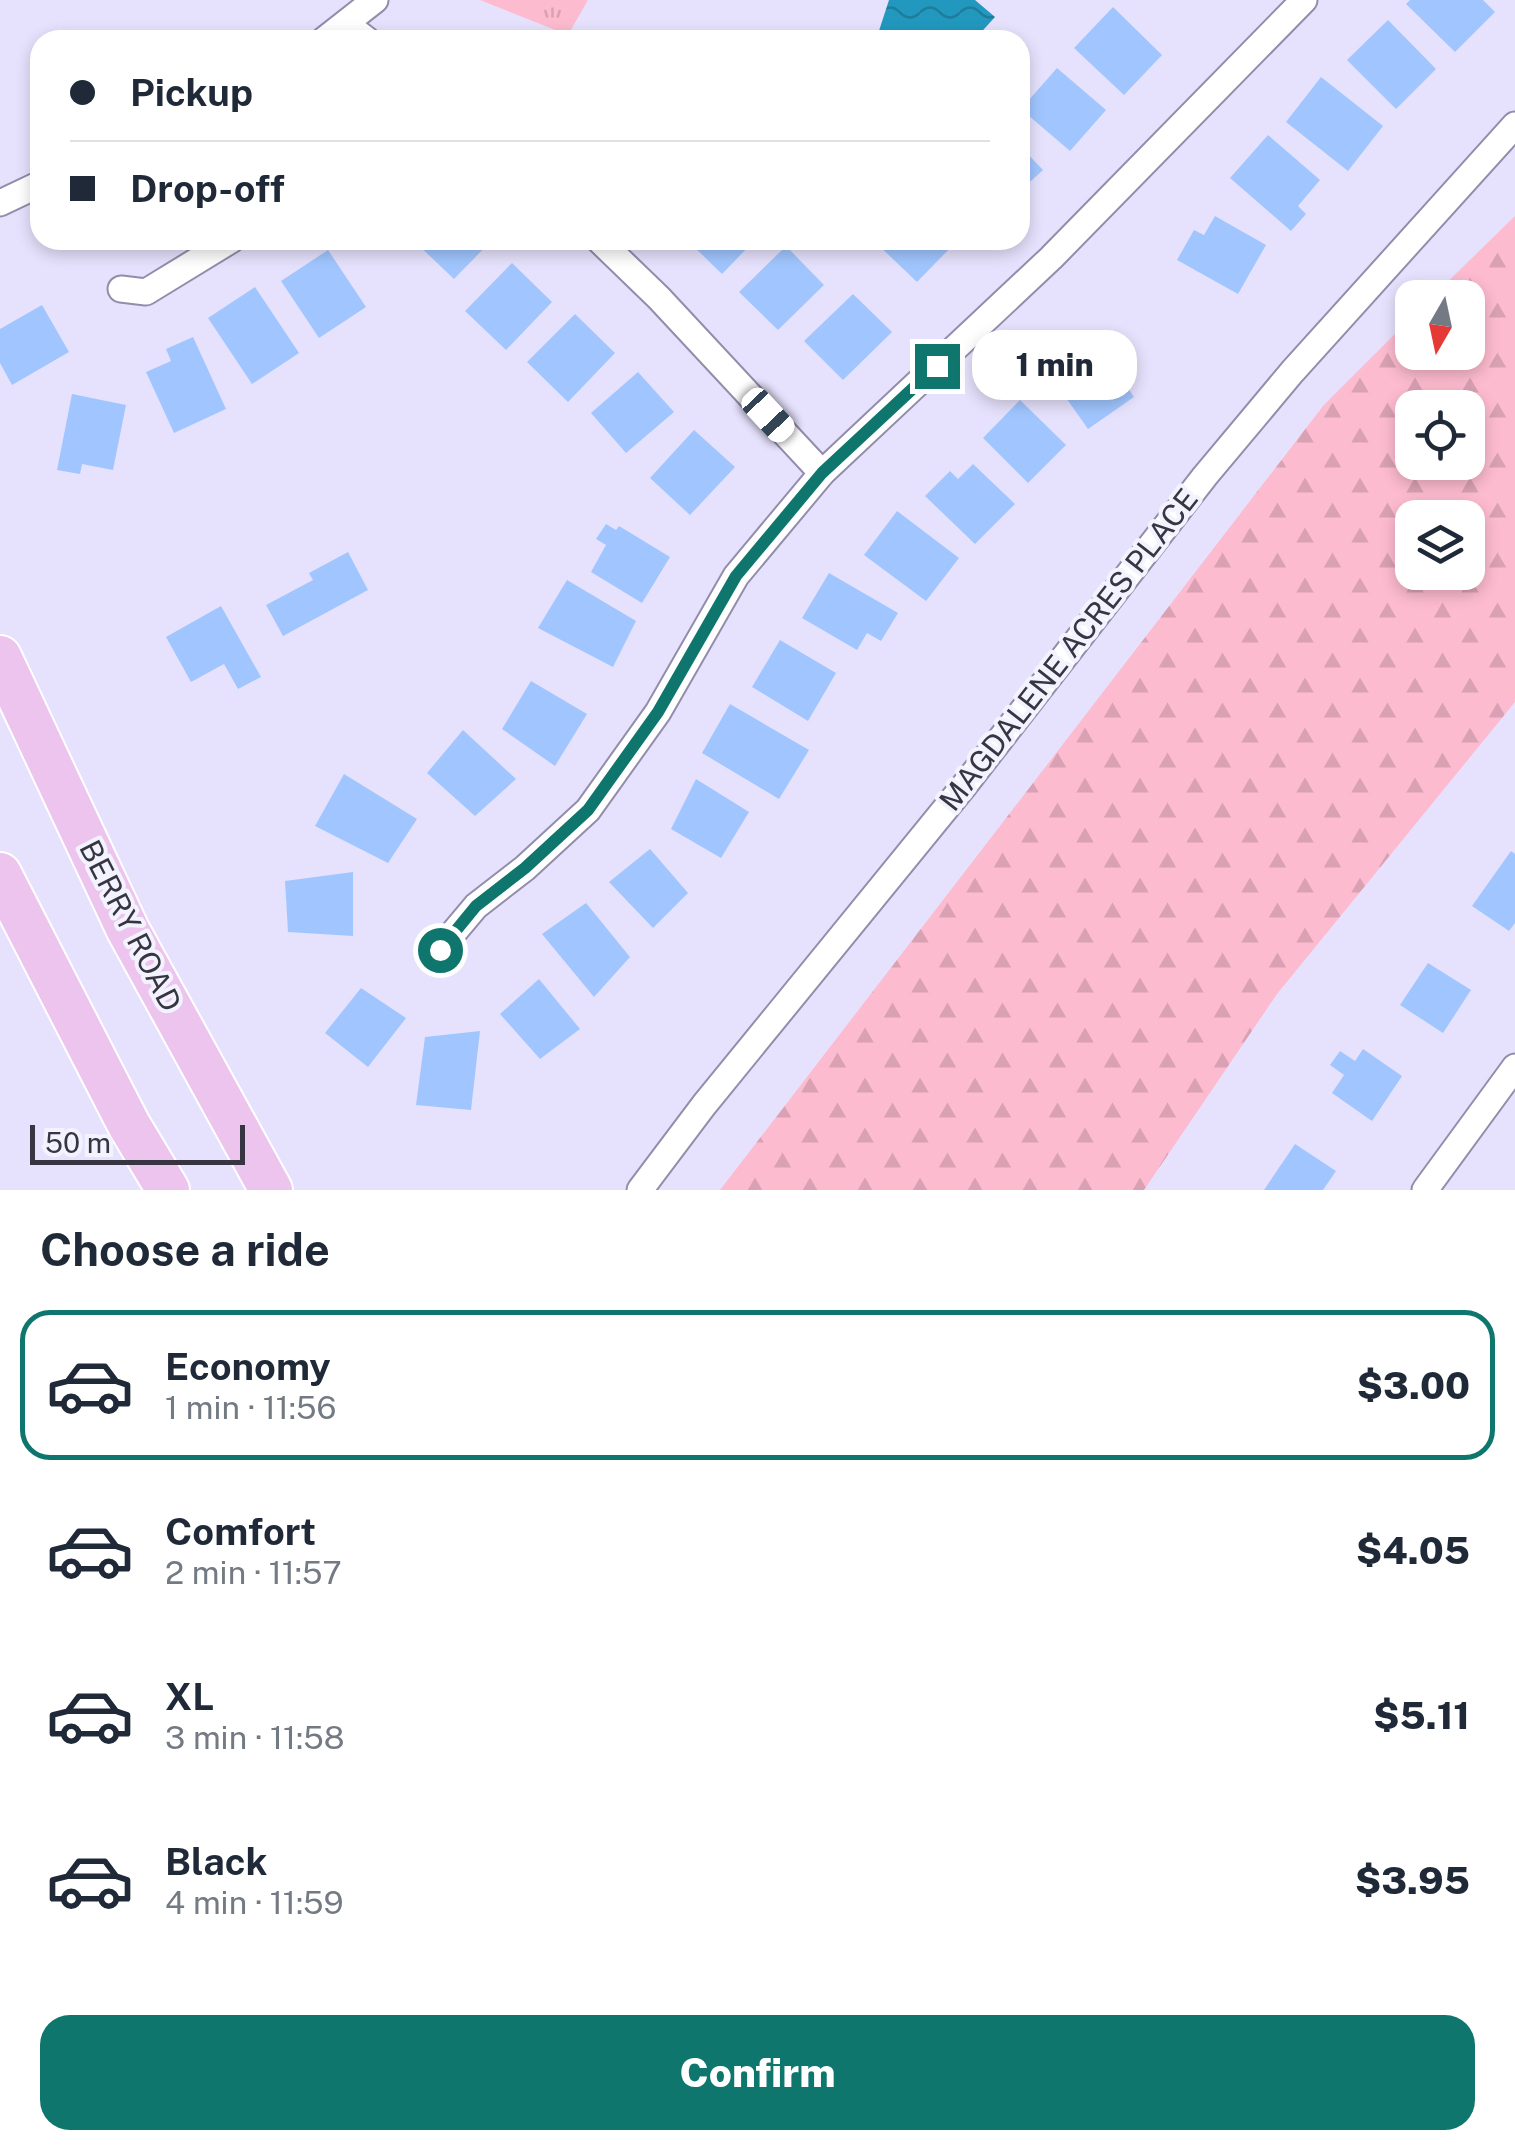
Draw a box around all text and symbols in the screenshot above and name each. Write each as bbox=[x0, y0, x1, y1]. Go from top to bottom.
text: Pickup bbox=[130, 70, 253, 115]
text: Drop-off bbox=[130, 166, 285, 211]
north arrow bbox=[1395, 280, 1485, 370]
map controls bbox=[1395, 280, 1485, 590]
callout: 1 min bbox=[972, 331, 1137, 401]
route end bbox=[915, 344, 960, 389]
text: 1 min bbox=[1015, 346, 1094, 383]
car bbox=[737, 383, 799, 447]
button: locate bbox=[1395, 390, 1485, 480]
street label: MAGDALENE ACRES PLACE bbox=[931, 481, 1205, 817]
button: layers bbox=[1395, 500, 1485, 590]
street label: BERRY ROAD bbox=[72, 834, 190, 1017]
route start bbox=[418, 928, 463, 973]
scale bar bbox=[30, 1120, 245, 1164]
text: 50 m bbox=[45, 1126, 111, 1159]
text: Choose a ride bbox=[40, 1223, 330, 1276]
icon: car bbox=[45, 1340, 135, 1430]
text: Economy bbox=[165, 1344, 331, 1389]
text: $3.00 bbox=[1357, 1363, 1470, 1408]
text: 1 min · 11:56 bbox=[165, 1389, 336, 1426]
icon: car bbox=[45, 1505, 135, 1595]
text: Comfort bbox=[165, 1509, 316, 1554]
text: $4.05 bbox=[1356, 1528, 1470, 1573]
text: 2 min · 11:57 bbox=[165, 1554, 342, 1591]
icon: car bbox=[45, 1670, 135, 1760]
text: XL bbox=[165, 1674, 214, 1719]
text: $5.11 bbox=[1373, 1693, 1470, 1738]
text: 3 min · 11:58 bbox=[165, 1719, 344, 1756]
icon: car bbox=[45, 1835, 135, 1925]
text: Black bbox=[165, 1839, 268, 1884]
text: $3.95 bbox=[1355, 1858, 1470, 1903]
text: 4 min · 11:59 bbox=[165, 1884, 344, 1921]
button: Confirm bbox=[40, 2015, 1475, 2130]

